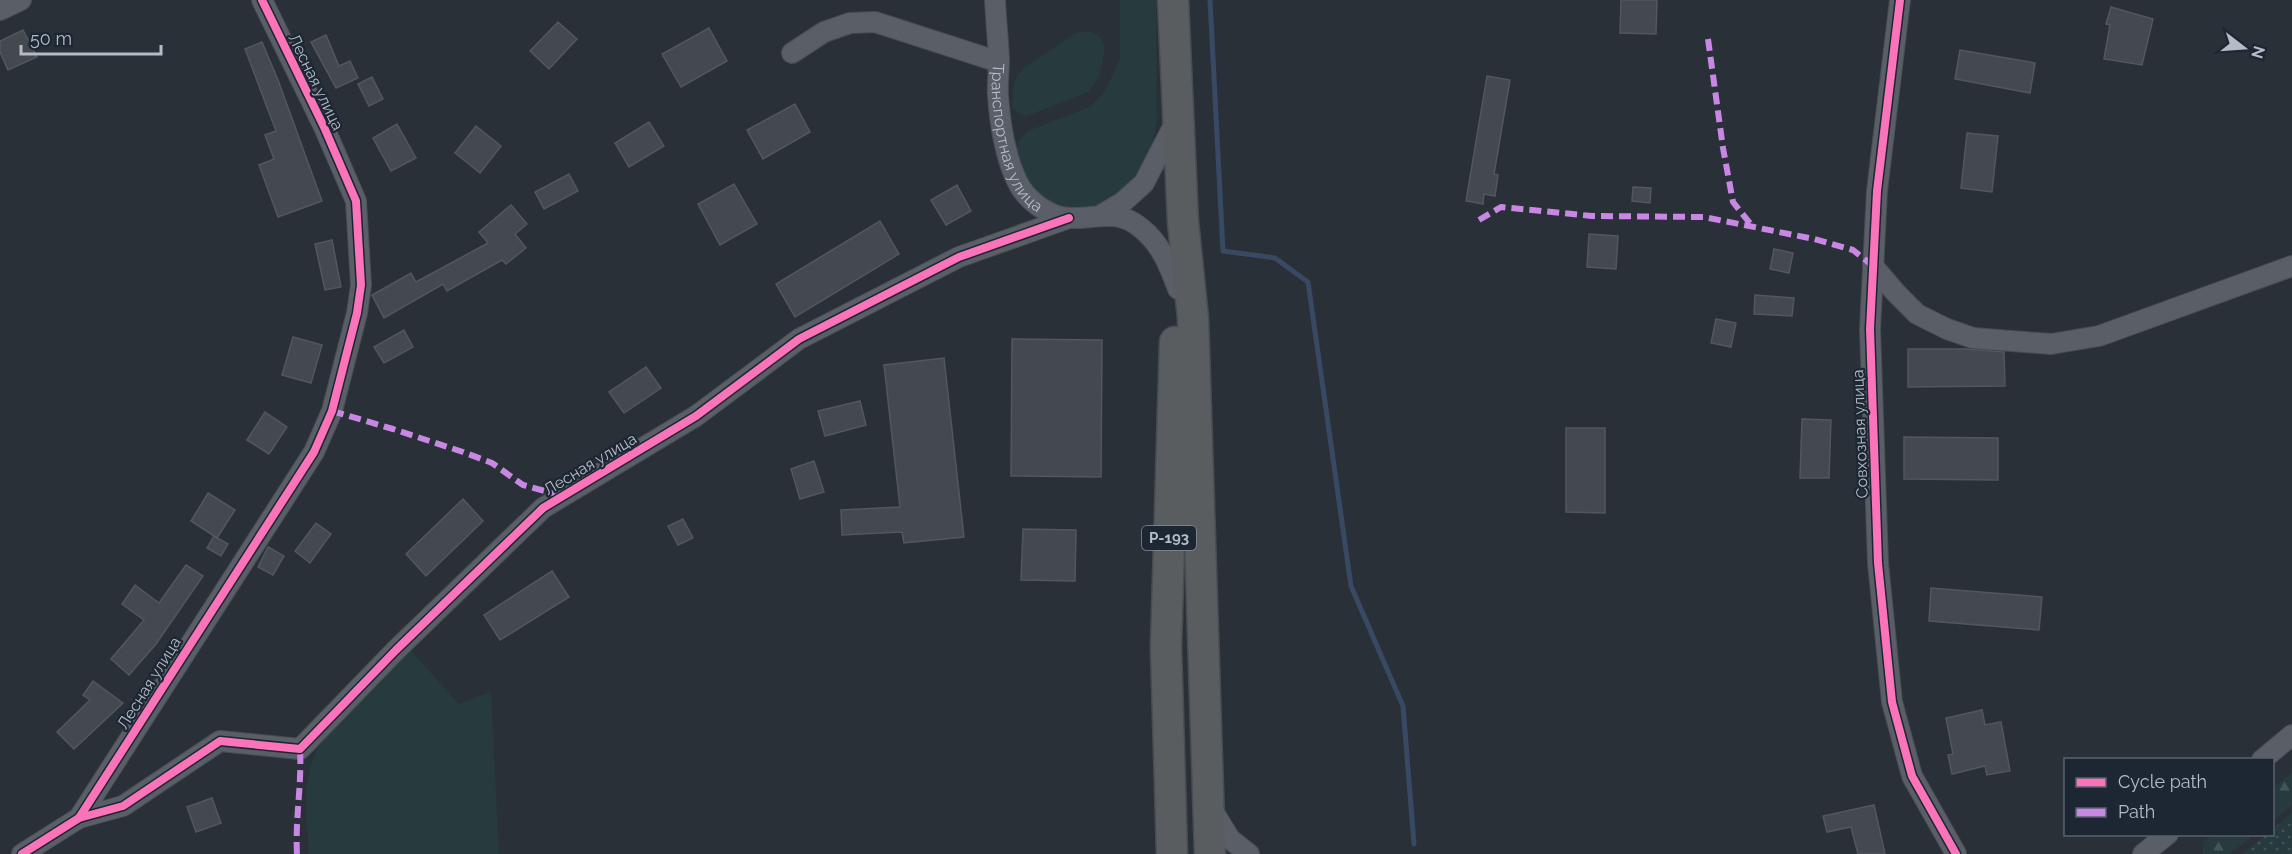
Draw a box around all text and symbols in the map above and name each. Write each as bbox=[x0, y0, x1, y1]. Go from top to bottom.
scale bar bbox=[21, 18, 160, 56]
north arrow bbox=[2214, 18, 2274, 78]
text: 50 m bbox=[30, 28, 72, 49]
street label: Лесная улица bbox=[284, 31, 348, 133]
text: N bbox=[2247, 44, 2269, 61]
street label: Транспортная улица bbox=[988, 63, 1047, 216]
street label: Совхозная улица bbox=[1848, 369, 1872, 499]
street label: Лесная улица bbox=[540, 429, 640, 499]
road number: Р-193 bbox=[1142, 526, 1196, 550]
street label: Лесная улица bbox=[113, 633, 185, 733]
legend bbox=[2064, 758, 2274, 836]
text: Cycle path bbox=[2118, 771, 2207, 792]
text: Path bbox=[2118, 801, 2155, 822]

